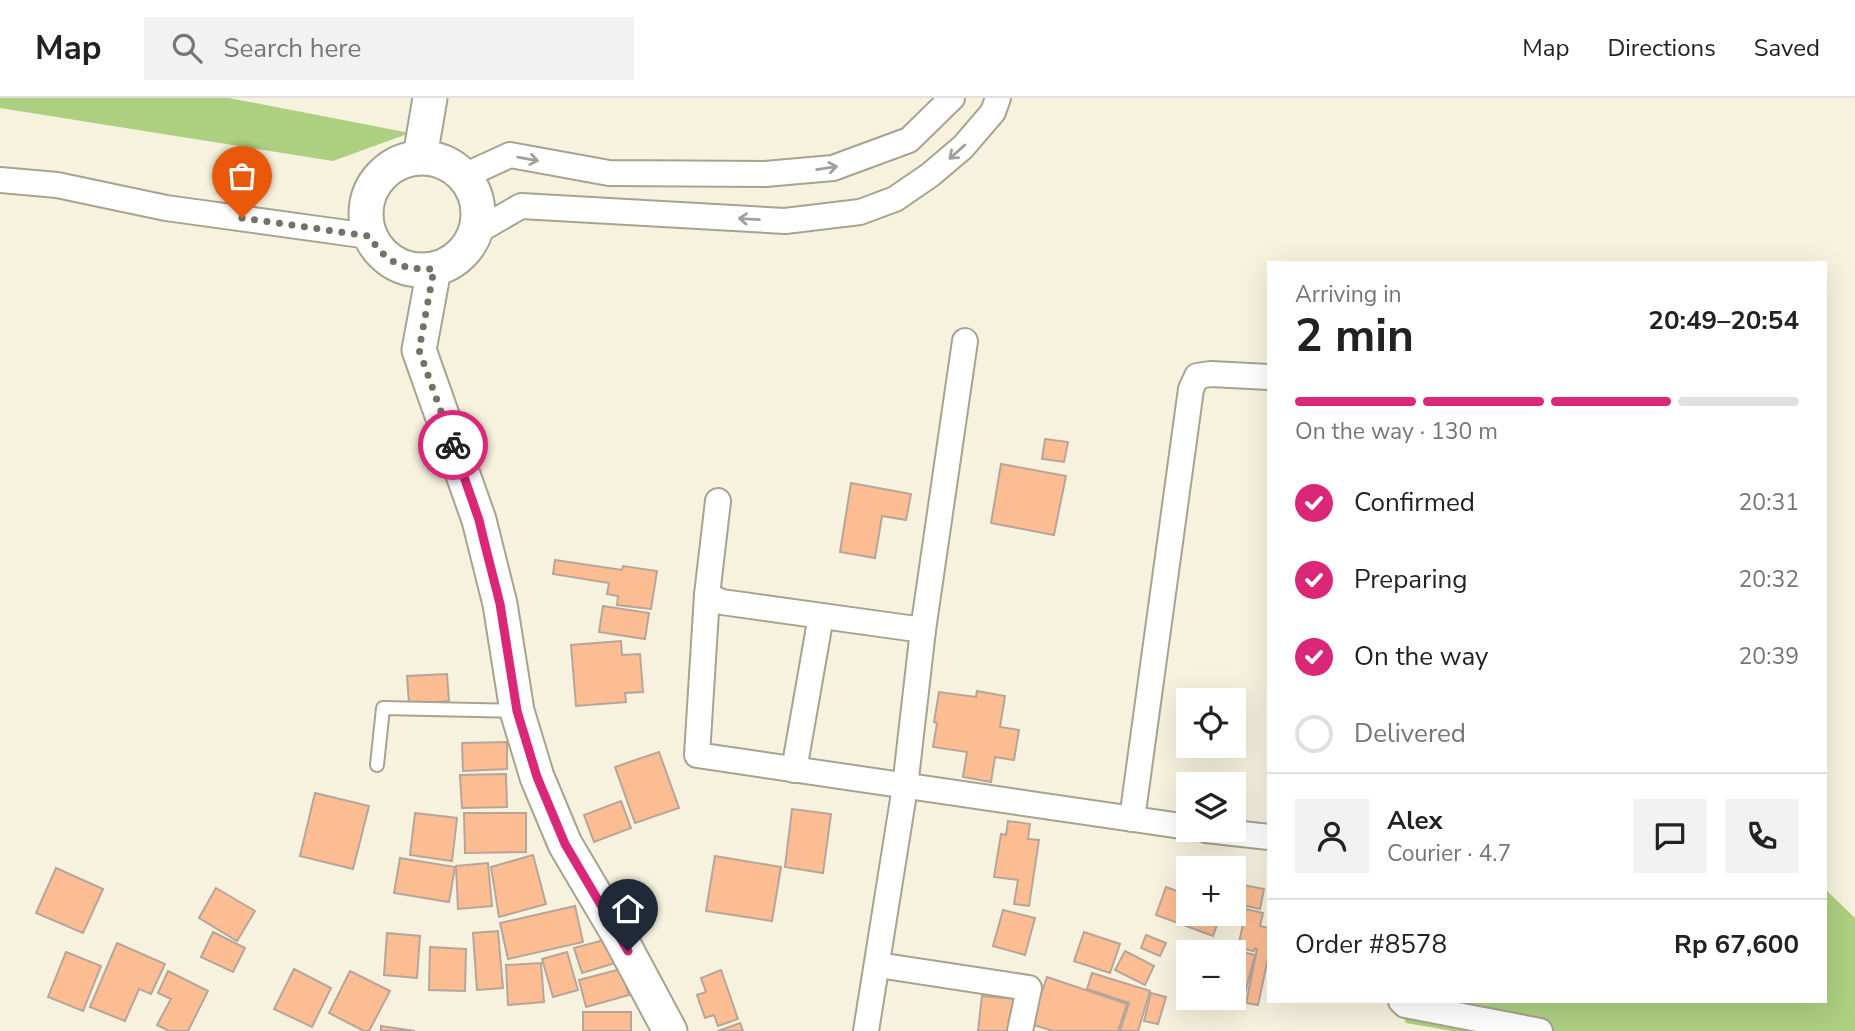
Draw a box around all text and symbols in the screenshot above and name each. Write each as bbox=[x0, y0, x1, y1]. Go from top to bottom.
search box bbox=[144, 17, 634, 80]
text: Map bbox=[35, 26, 102, 71]
icon: search bbox=[168, 29, 206, 67]
text: Search here bbox=[224, 31, 361, 66]
text: Map bbox=[1522, 32, 1569, 64]
text: Directions bbox=[1607, 32, 1716, 64]
text: Saved bbox=[1754, 32, 1820, 64]
one-way arrow bbox=[948, 144, 966, 160]
pin bbox=[212, 146, 272, 218]
one-way arrow bbox=[516, 152, 539, 166]
icon: bag bbox=[223, 157, 261, 195]
one-way arrow bbox=[815, 161, 838, 174]
one-way arrow bbox=[737, 212, 760, 225]
text: Arriving in bbox=[1295, 279, 1402, 310]
text: 20:49–20:54 bbox=[1648, 303, 1799, 338]
text: 2 min bbox=[1295, 304, 1414, 367]
courier bbox=[418, 410, 488, 480]
text: On the way · 130 m bbox=[1295, 416, 1498, 447]
icon: bike bbox=[434, 426, 472, 464]
icon: check bbox=[1295, 484, 1333, 522]
text: Confirmed bbox=[1354, 485, 1475, 520]
text: 20:31 bbox=[1739, 487, 1799, 518]
icon: check bbox=[1295, 561, 1333, 599]
text: Preparing bbox=[1354, 562, 1467, 597]
text: 20:32 bbox=[1739, 564, 1799, 595]
icon: check bbox=[1295, 638, 1333, 676]
text: On the way bbox=[1354, 639, 1488, 674]
text: 20:39 bbox=[1739, 641, 1799, 672]
map controls bbox=[1176, 688, 1246, 1010]
button: locate bbox=[1176, 688, 1246, 758]
text: Delivered bbox=[1354, 716, 1466, 751]
button: layers bbox=[1176, 772, 1246, 842]
button: person bbox=[1295, 799, 1369, 873]
button: chat bbox=[1633, 799, 1707, 873]
button: phone bbox=[1725, 799, 1799, 873]
text: Alex bbox=[1387, 803, 1443, 838]
text: Courier · 4.7 bbox=[1387, 838, 1511, 869]
button: + bbox=[1176, 856, 1246, 926]
pin bbox=[598, 879, 658, 951]
icon: home bbox=[609, 890, 647, 928]
text: Order #8578 bbox=[1295, 927, 1447, 962]
text: Rp 67,600 bbox=[1674, 927, 1799, 962]
button: − bbox=[1176, 940, 1246, 1010]

